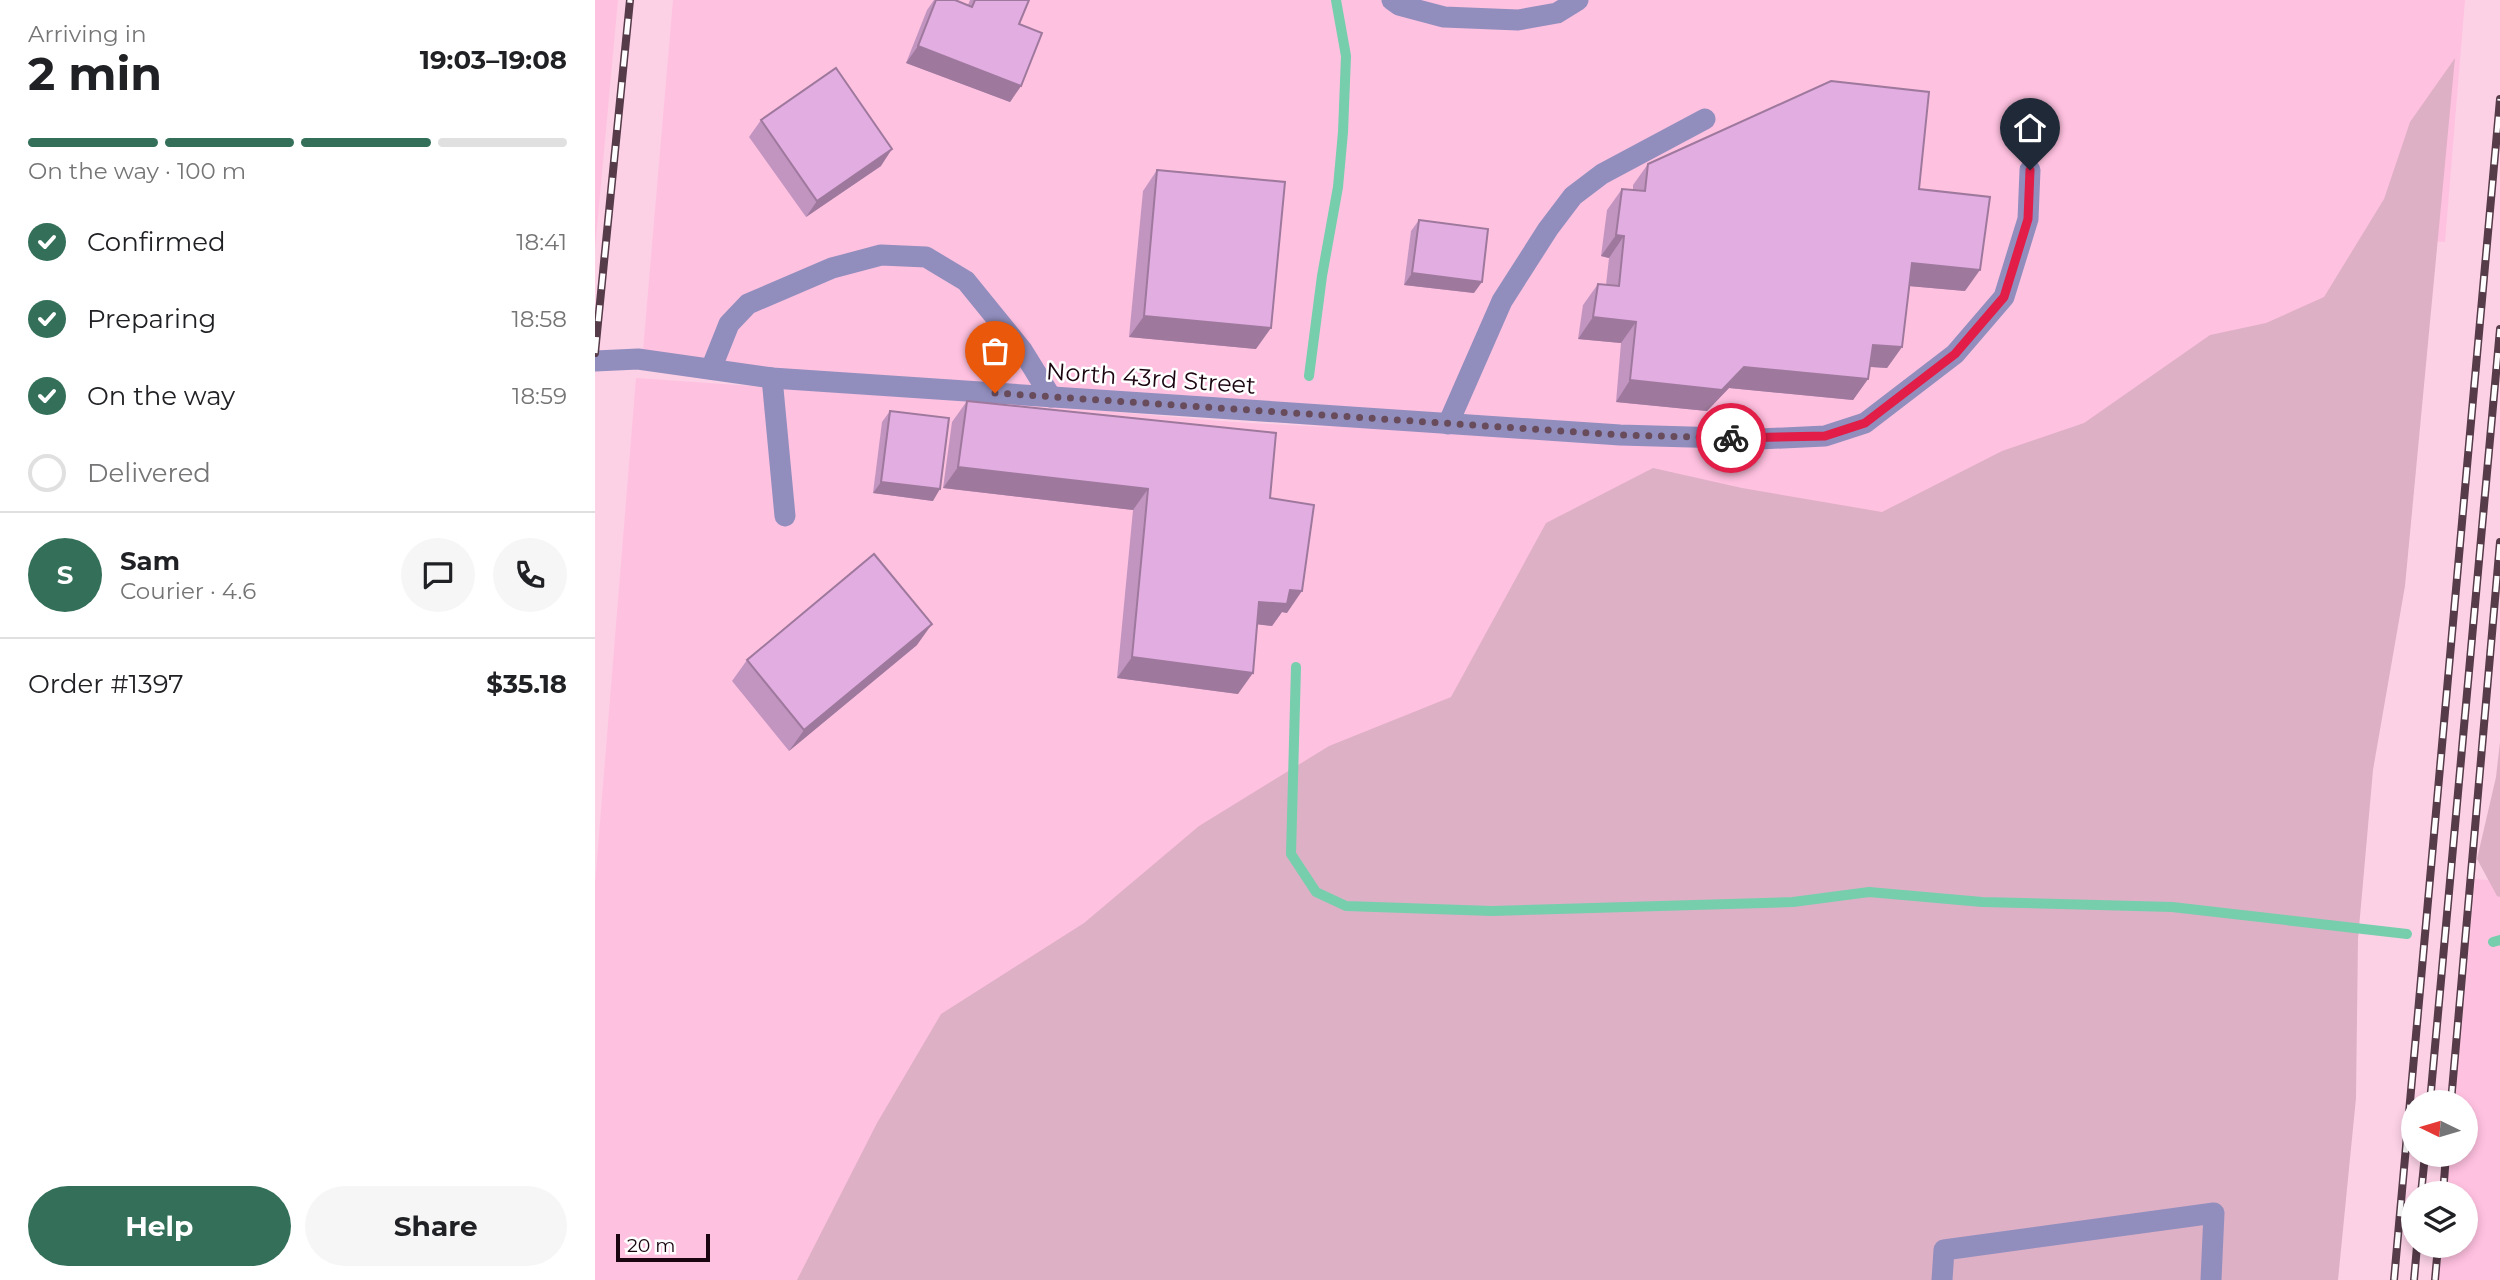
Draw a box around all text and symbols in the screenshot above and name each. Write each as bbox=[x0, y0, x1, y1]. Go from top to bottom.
text: Arriving in bbox=[28, 20, 147, 48]
text: 19:03–19:08 bbox=[420, 44, 567, 76]
text: 2 min bbox=[28, 45, 162, 102]
pin bbox=[2000, 98, 2060, 170]
icon: home bbox=[2011, 109, 2049, 147]
text: On the way · 100 m bbox=[28, 157, 246, 185]
icon: check bbox=[28, 223, 66, 261]
text: Confirmed bbox=[87, 226, 226, 258]
text: 18:41 bbox=[516, 228, 567, 256]
icon: check bbox=[28, 300, 66, 338]
text: Preparing bbox=[87, 303, 216, 335]
text: 18:58 bbox=[511, 305, 567, 333]
pin bbox=[965, 321, 1025, 393]
icon: bag bbox=[976, 332, 1014, 370]
street label: North 43rd Street bbox=[1045, 356, 1257, 400]
icon: check bbox=[28, 377, 66, 415]
text: On the way bbox=[87, 380, 235, 412]
text: 18:59 bbox=[512, 382, 567, 410]
courier bbox=[1696, 403, 1766, 473]
icon: bike bbox=[1712, 419, 1750, 457]
text: Delivered bbox=[87, 457, 211, 489]
button: chat bbox=[401, 538, 475, 612]
button: phone bbox=[493, 538, 567, 612]
text: Sam bbox=[120, 545, 180, 577]
text: S bbox=[57, 559, 73, 591]
text: Courier · 4.6 bbox=[120, 577, 256, 605]
text: Order #1397 bbox=[28, 668, 184, 700]
text: $35.18 bbox=[486, 668, 567, 700]
north arrow bbox=[2401, 1090, 2478, 1167]
map controls bbox=[2401, 1090, 2478, 1258]
button: layers bbox=[2401, 1181, 2478, 1258]
button: Help bbox=[28, 1186, 291, 1266]
button: Share bbox=[305, 1186, 567, 1266]
scale bar bbox=[616, 1231, 711, 1263]
text: 20 m bbox=[627, 1234, 675, 1257]

